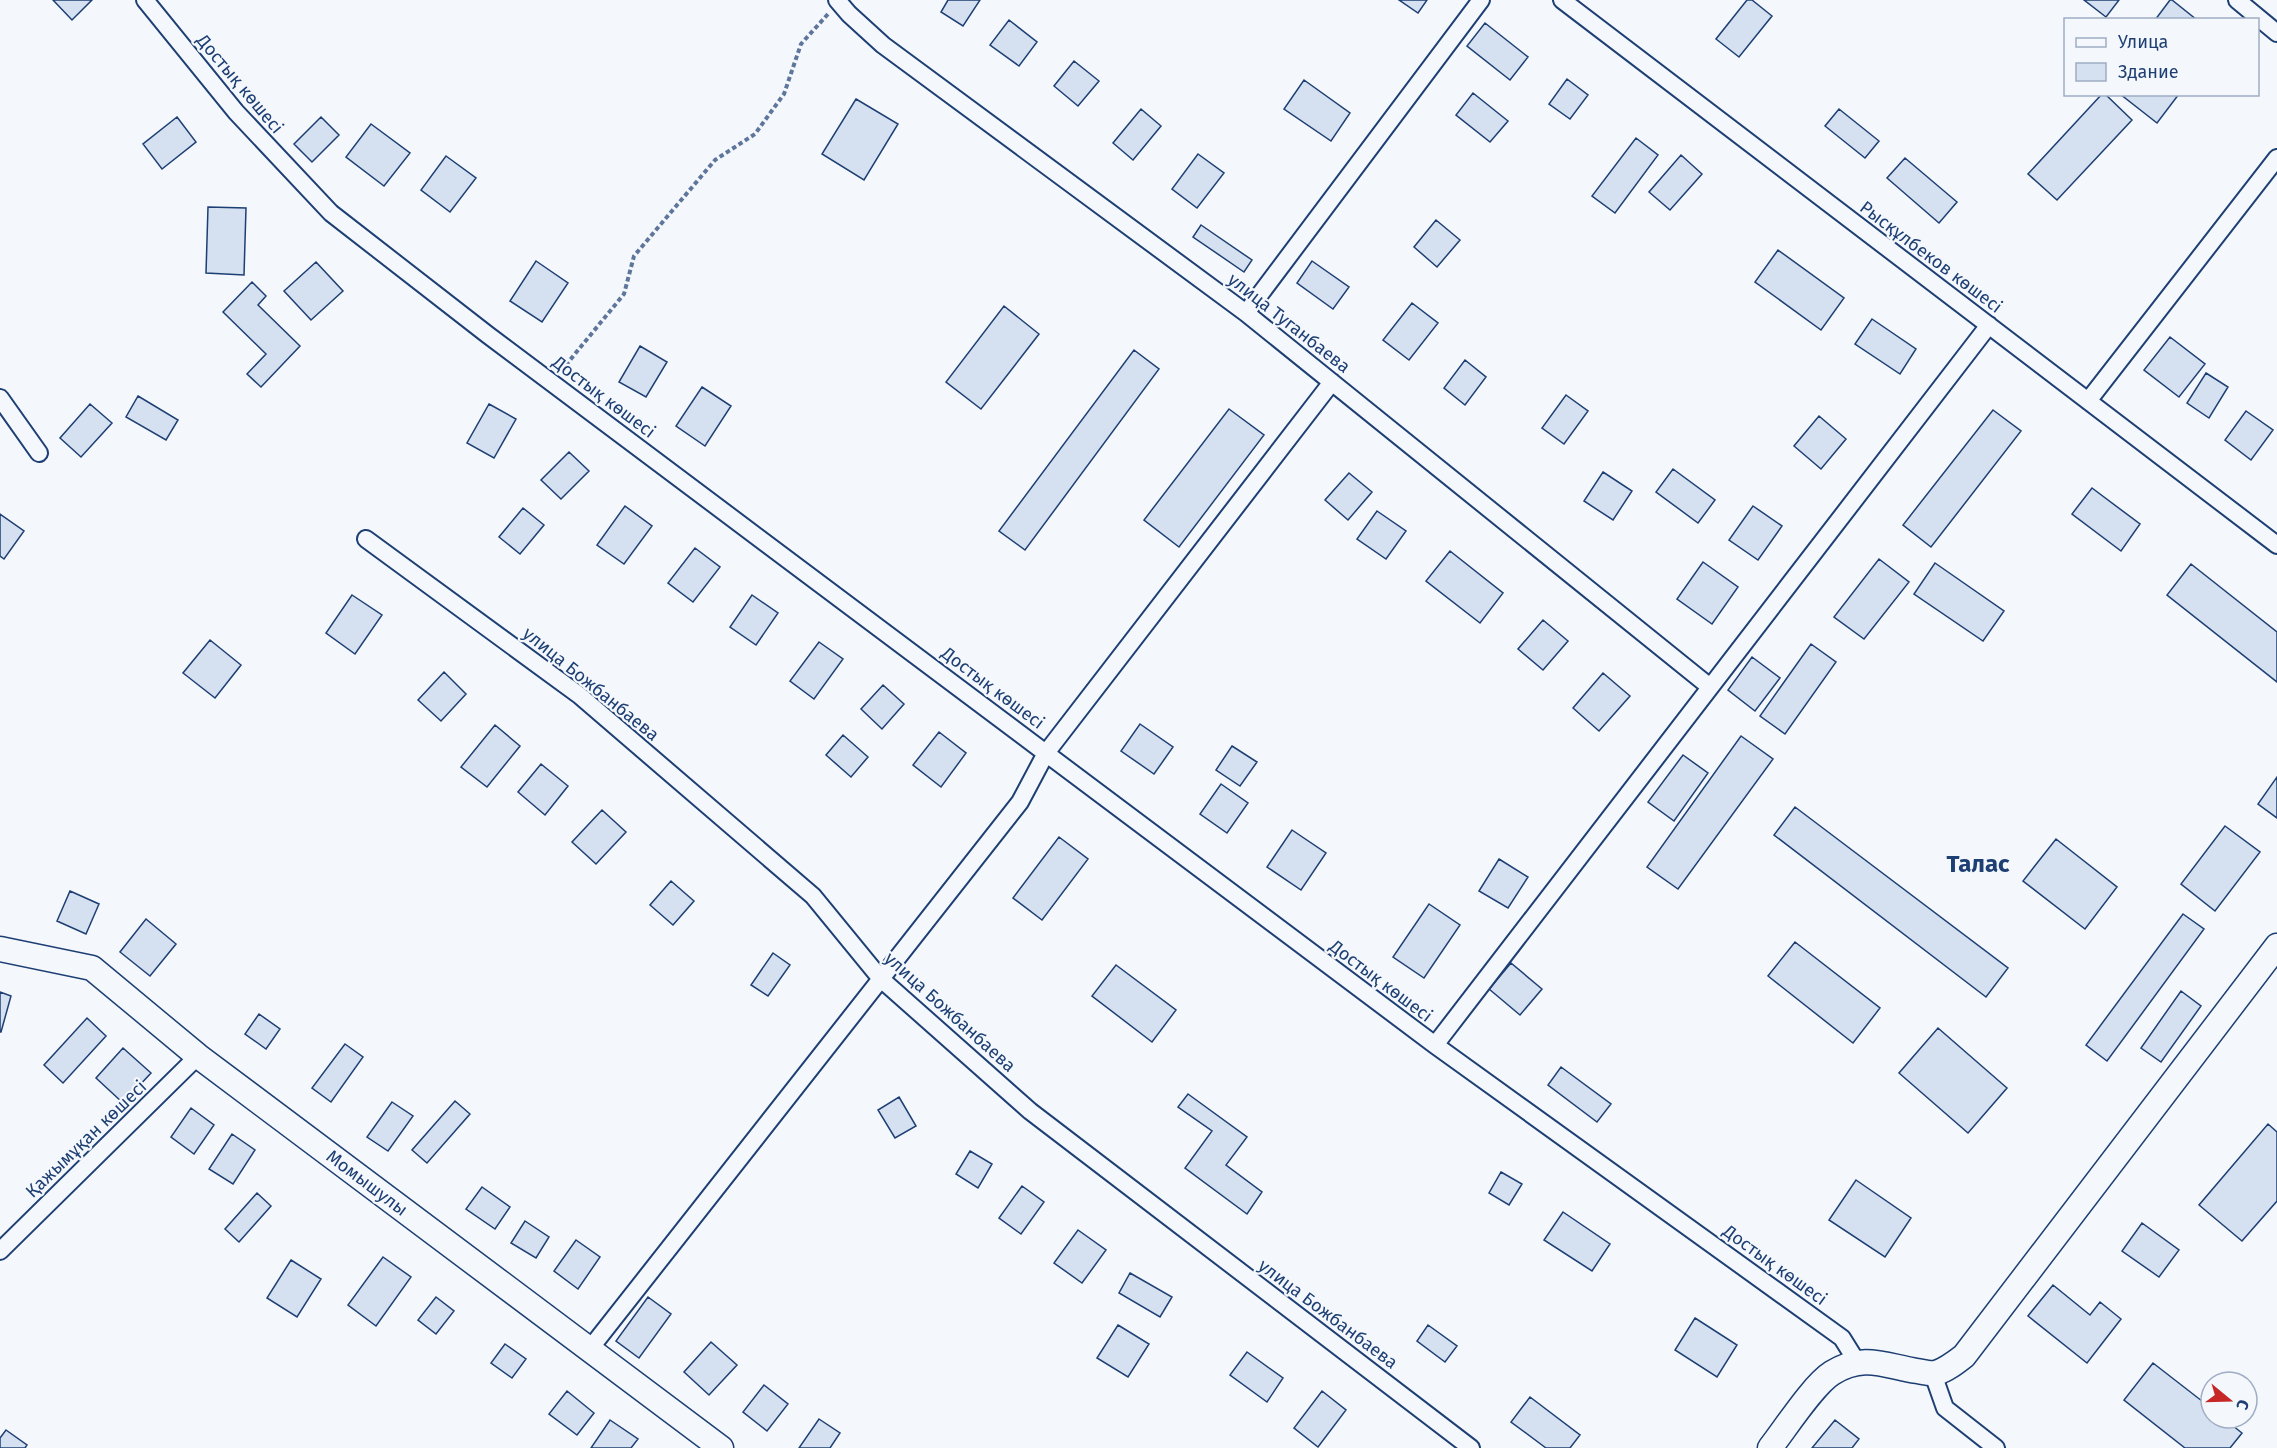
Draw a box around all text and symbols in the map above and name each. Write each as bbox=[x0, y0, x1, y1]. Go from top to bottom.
legend bbox=[2064, 18, 2259, 96]
street label: Достық көшесі bbox=[191, 29, 288, 138]
text: Улица bbox=[2118, 31, 2168, 53]
text: Здание bbox=[2118, 61, 2179, 83]
street label: Рысқұлбеков көшесі bbox=[1855, 196, 2007, 318]
street label: улица Туганбаева bbox=[1223, 268, 1355, 378]
street label: Достық көшесі bbox=[547, 351, 660, 443]
street label: улица Божбанбаева bbox=[518, 622, 664, 746]
street label: Достық көшесі bbox=[936, 642, 1049, 734]
district label: Талас bbox=[1946, 850, 2010, 878]
street label: Достық көшесі bbox=[1324, 935, 1437, 1027]
street label: улица Божбанбаева bbox=[880, 947, 1020, 1077]
street label: Қажымұқан көшесі bbox=[21, 1076, 151, 1202]
street label: Момышулы bbox=[322, 1145, 412, 1221]
street label: Достық көшесі bbox=[1718, 1219, 1831, 1310]
street label: улица Божбанбаева bbox=[1254, 1254, 1402, 1374]
north arrow bbox=[2199, 1370, 2259, 1430]
text: С bbox=[2232, 1397, 2253, 1413]

